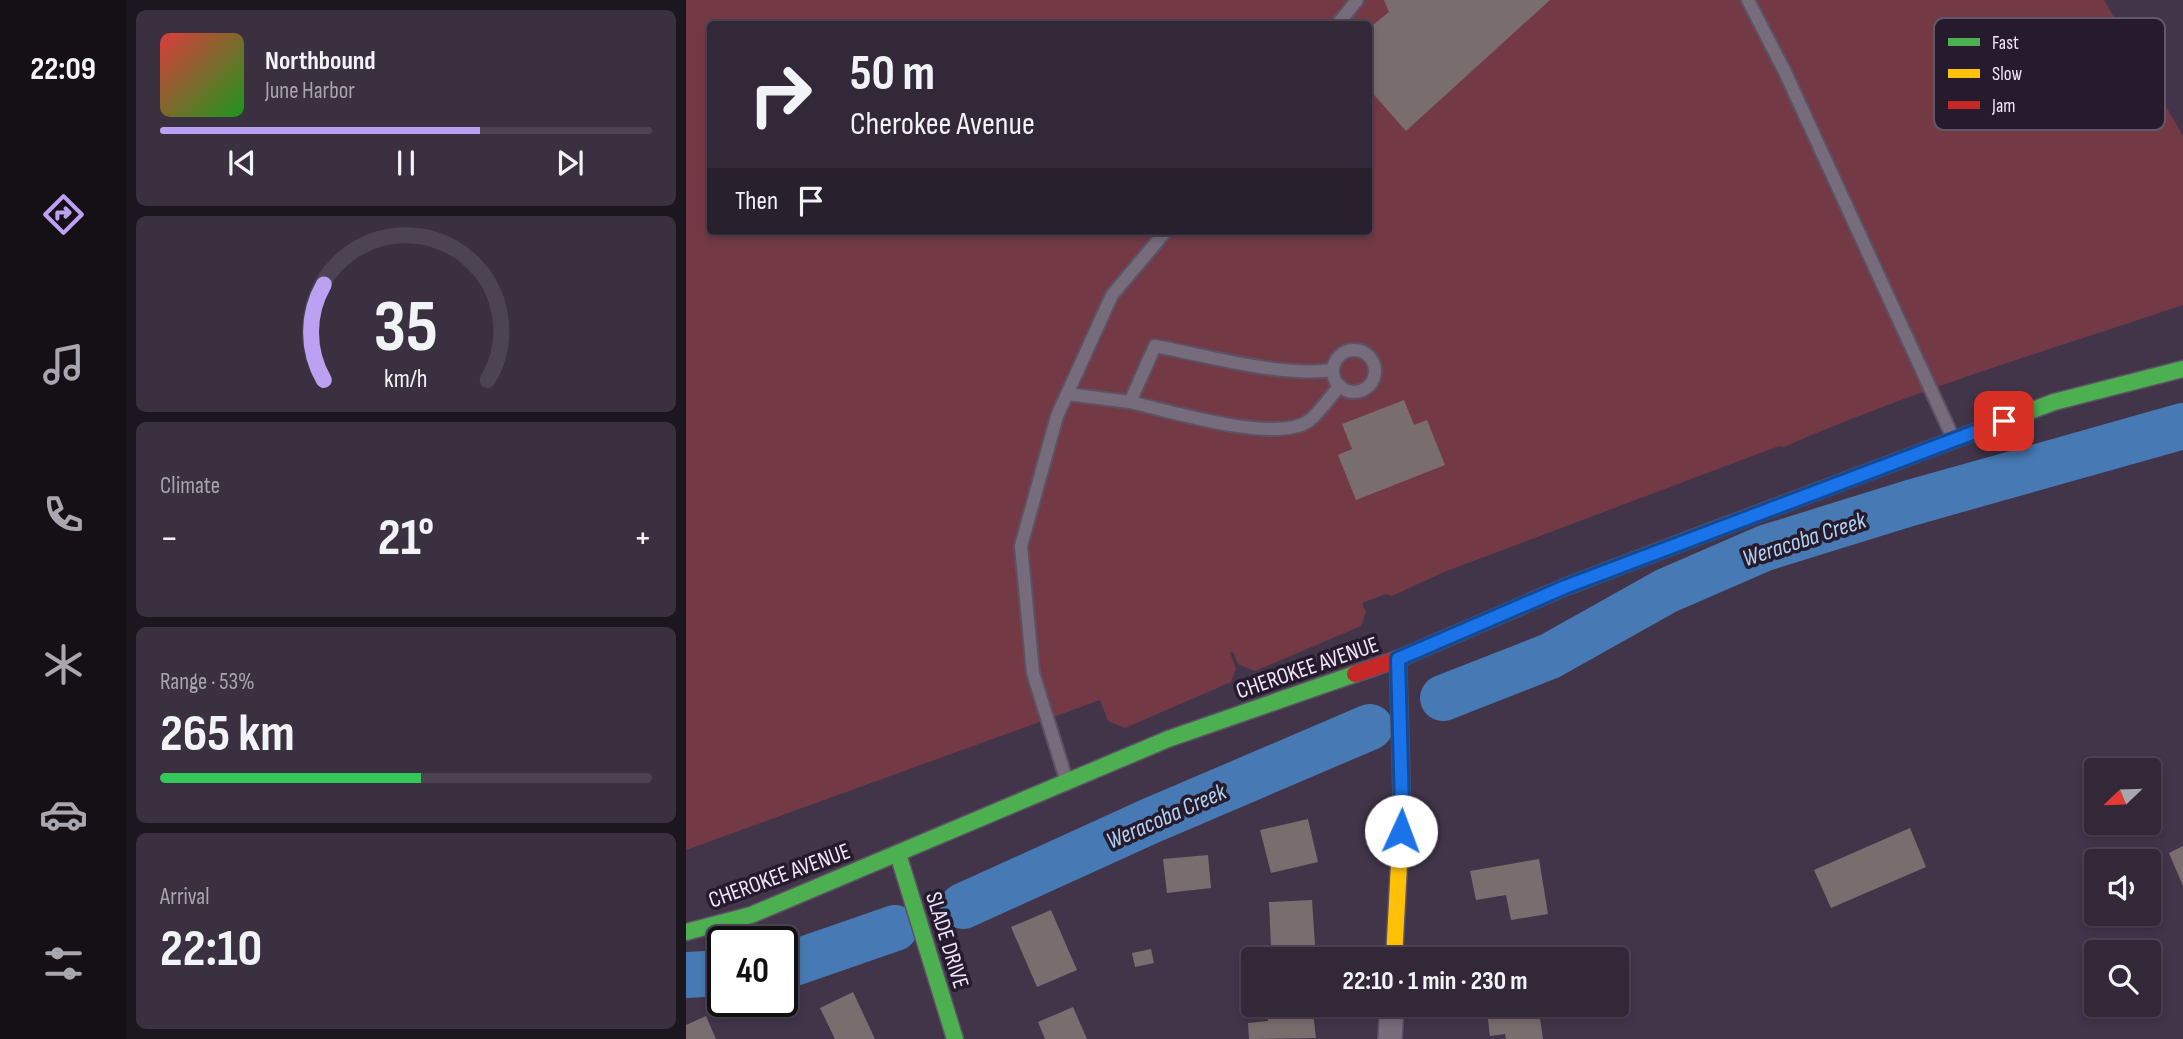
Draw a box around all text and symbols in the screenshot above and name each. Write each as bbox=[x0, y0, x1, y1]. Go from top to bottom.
legend bbox=[1934, 18, 2165, 130]
text: Fast bbox=[1992, 32, 2019, 55]
text: 50 m bbox=[850, 45, 935, 104]
text: Northbound bbox=[265, 46, 376, 77]
icon: right bbox=[735, 49, 826, 140]
text: 22:09 bbox=[30, 50, 96, 89]
text: Slow bbox=[1992, 63, 2022, 86]
text: June Harbor bbox=[265, 77, 355, 105]
text: Jam bbox=[1991, 95, 2015, 118]
text: Cherokee Avenue bbox=[850, 105, 1035, 144]
icon: previous bbox=[223, 144, 261, 182]
icon: pause bbox=[387, 144, 425, 182]
icon: next bbox=[551, 144, 589, 182]
icon: arrive bbox=[792, 182, 830, 220]
text: Then bbox=[735, 186, 778, 217]
icon: directions bbox=[39, 190, 88, 239]
text: 35 bbox=[374, 284, 438, 372]
icon: music bbox=[39, 340, 88, 389]
text: km/h bbox=[384, 363, 428, 394]
pin bbox=[1974, 391, 2034, 451]
icon: arrive bbox=[1985, 402, 2023, 440]
text: Climate bbox=[160, 472, 220, 500]
icon: phone bbox=[39, 490, 88, 539]
water label: Weracoba Creek bbox=[1739, 506, 1871, 573]
text: 21° bbox=[378, 507, 434, 570]
text: − bbox=[160, 516, 179, 561]
text: + bbox=[633, 516, 652, 561]
street label: CHEROKEE AVENUE bbox=[1232, 631, 1382, 705]
icon: climate bbox=[39, 640, 88, 689]
text: Range · 53% bbox=[160, 668, 255, 696]
text: 265 km bbox=[160, 703, 295, 766]
north arrow bbox=[2084, 758, 2161, 835]
map controls bbox=[2084, 758, 2161, 1017]
water label: Weracoba Creek bbox=[1102, 777, 1232, 856]
icon: car bbox=[39, 790, 88, 839]
position arrow bbox=[1364, 794, 1438, 868]
street label: CHEROKEE AVENUE bbox=[705, 837, 854, 915]
button: sound bbox=[2084, 849, 2161, 926]
text: Arrival bbox=[160, 883, 209, 911]
street label: SLADE DRIVE bbox=[919, 889, 975, 992]
text: 22:10 bbox=[160, 918, 262, 981]
speed limit sign: 40 bbox=[707, 926, 798, 1017]
icon: filters bbox=[39, 939, 88, 988]
button: search bbox=[2084, 940, 2161, 1017]
text: 22:10 · 1 min · 230 m bbox=[1343, 966, 1527, 997]

